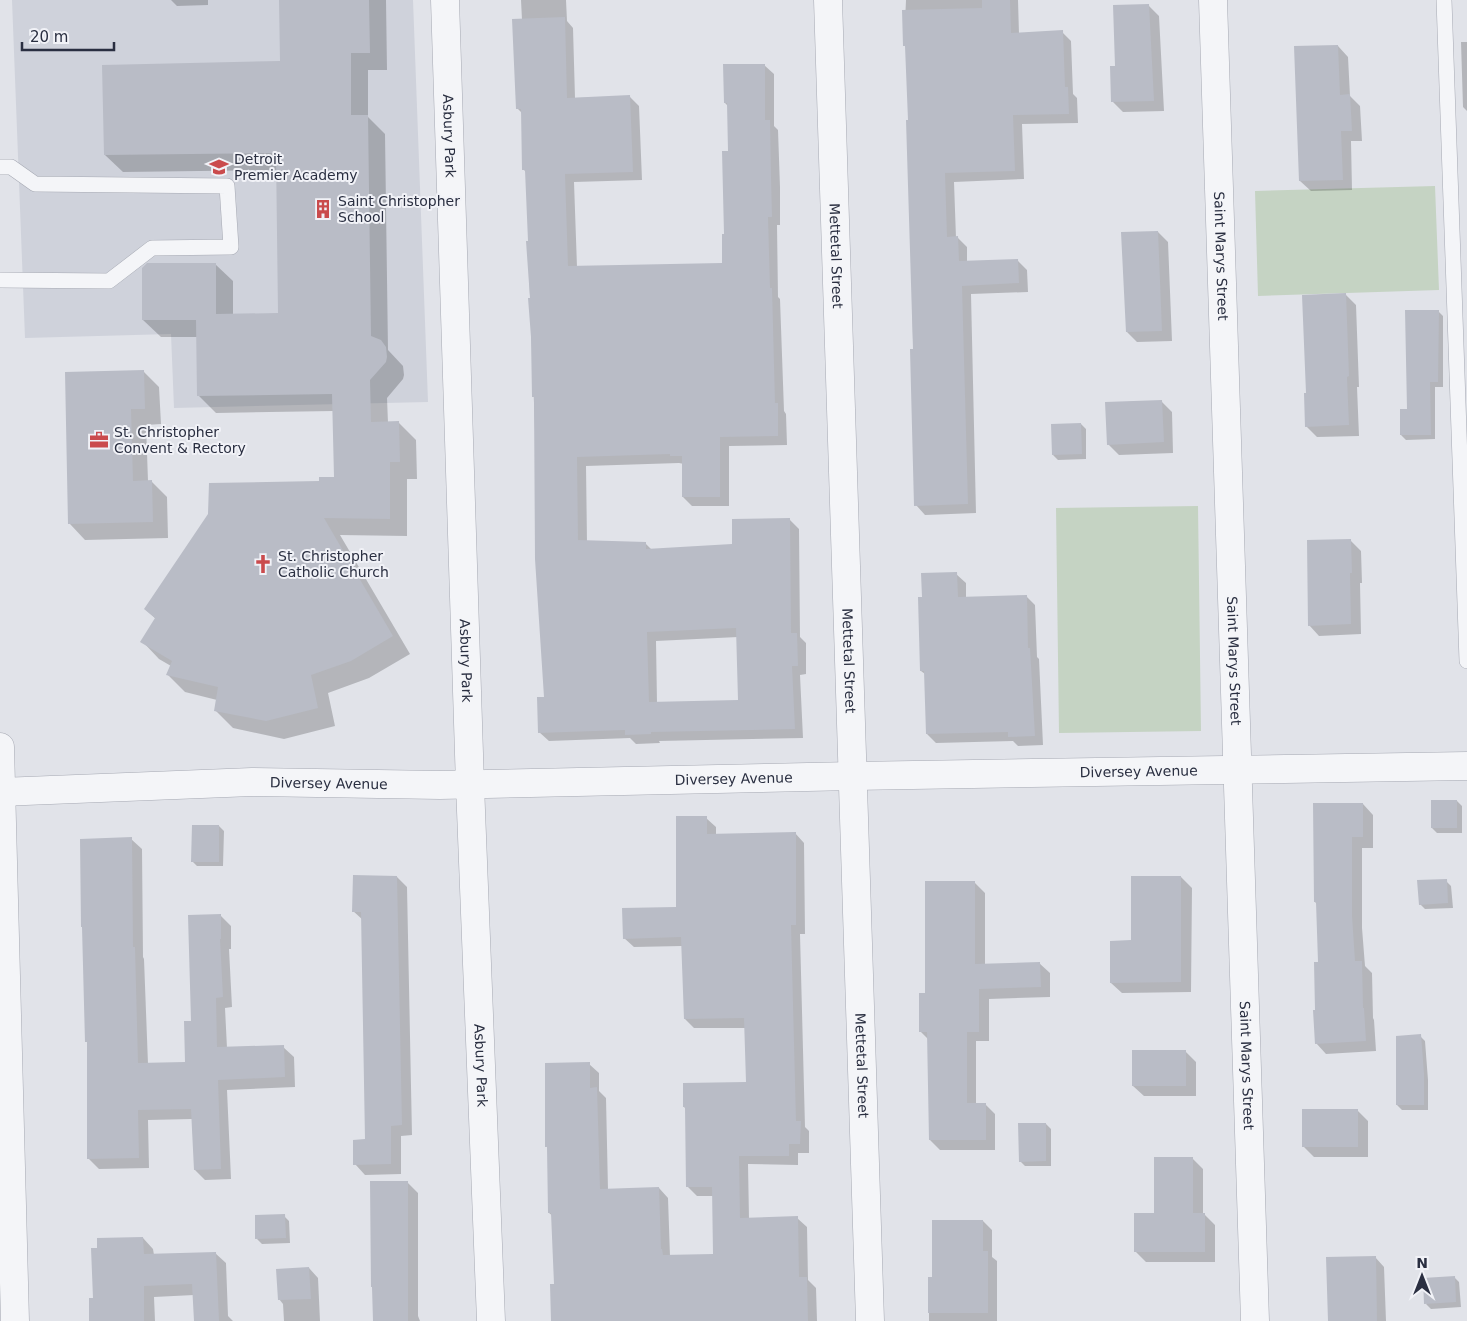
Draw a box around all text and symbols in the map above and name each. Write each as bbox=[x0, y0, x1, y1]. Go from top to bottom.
scale bar bbox=[22, 20, 115, 52]
text: 20 m bbox=[30, 28, 68, 46]
street label: Asbury Park bbox=[440, 94, 459, 179]
place label: Detroit Premier Academy bbox=[234, 151, 358, 183]
school or university icon: Detroit Premier Academy bbox=[208, 156, 230, 178]
street label: Saint Marys Street bbox=[1211, 191, 1231, 321]
place label: Saint Christopher School bbox=[338, 193, 460, 225]
building icon: Saint Christopher School bbox=[312, 198, 334, 220]
street label: Mettetal Street bbox=[826, 203, 846, 309]
place label: St. Christopher Convent & Rectory bbox=[114, 424, 246, 456]
office icon: St. Christopher Convent & Rectory bbox=[88, 429, 110, 451]
place label: St. Christopher Catholic Church bbox=[278, 548, 389, 580]
church icon: St. Christopher Catholic Church bbox=[252, 553, 274, 575]
street label: Saint Marys Street bbox=[1224, 596, 1244, 726]
street label: Mettetal Street bbox=[839, 608, 859, 714]
street label: Asbury Park bbox=[457, 619, 475, 704]
street label: Diversey Avenue bbox=[1079, 762, 1198, 780]
street label: Diversey Avenue bbox=[675, 769, 793, 788]
street label: Diversey Avenue bbox=[270, 774, 388, 792]
street label: Saint Marys Street bbox=[1237, 1001, 1257, 1131]
street label: Mettetal Street bbox=[852, 1013, 872, 1119]
street label: Asbury Park bbox=[471, 1023, 491, 1108]
north arrow bbox=[1397, 1251, 1447, 1301]
text: N bbox=[1416, 1255, 1428, 1271]

